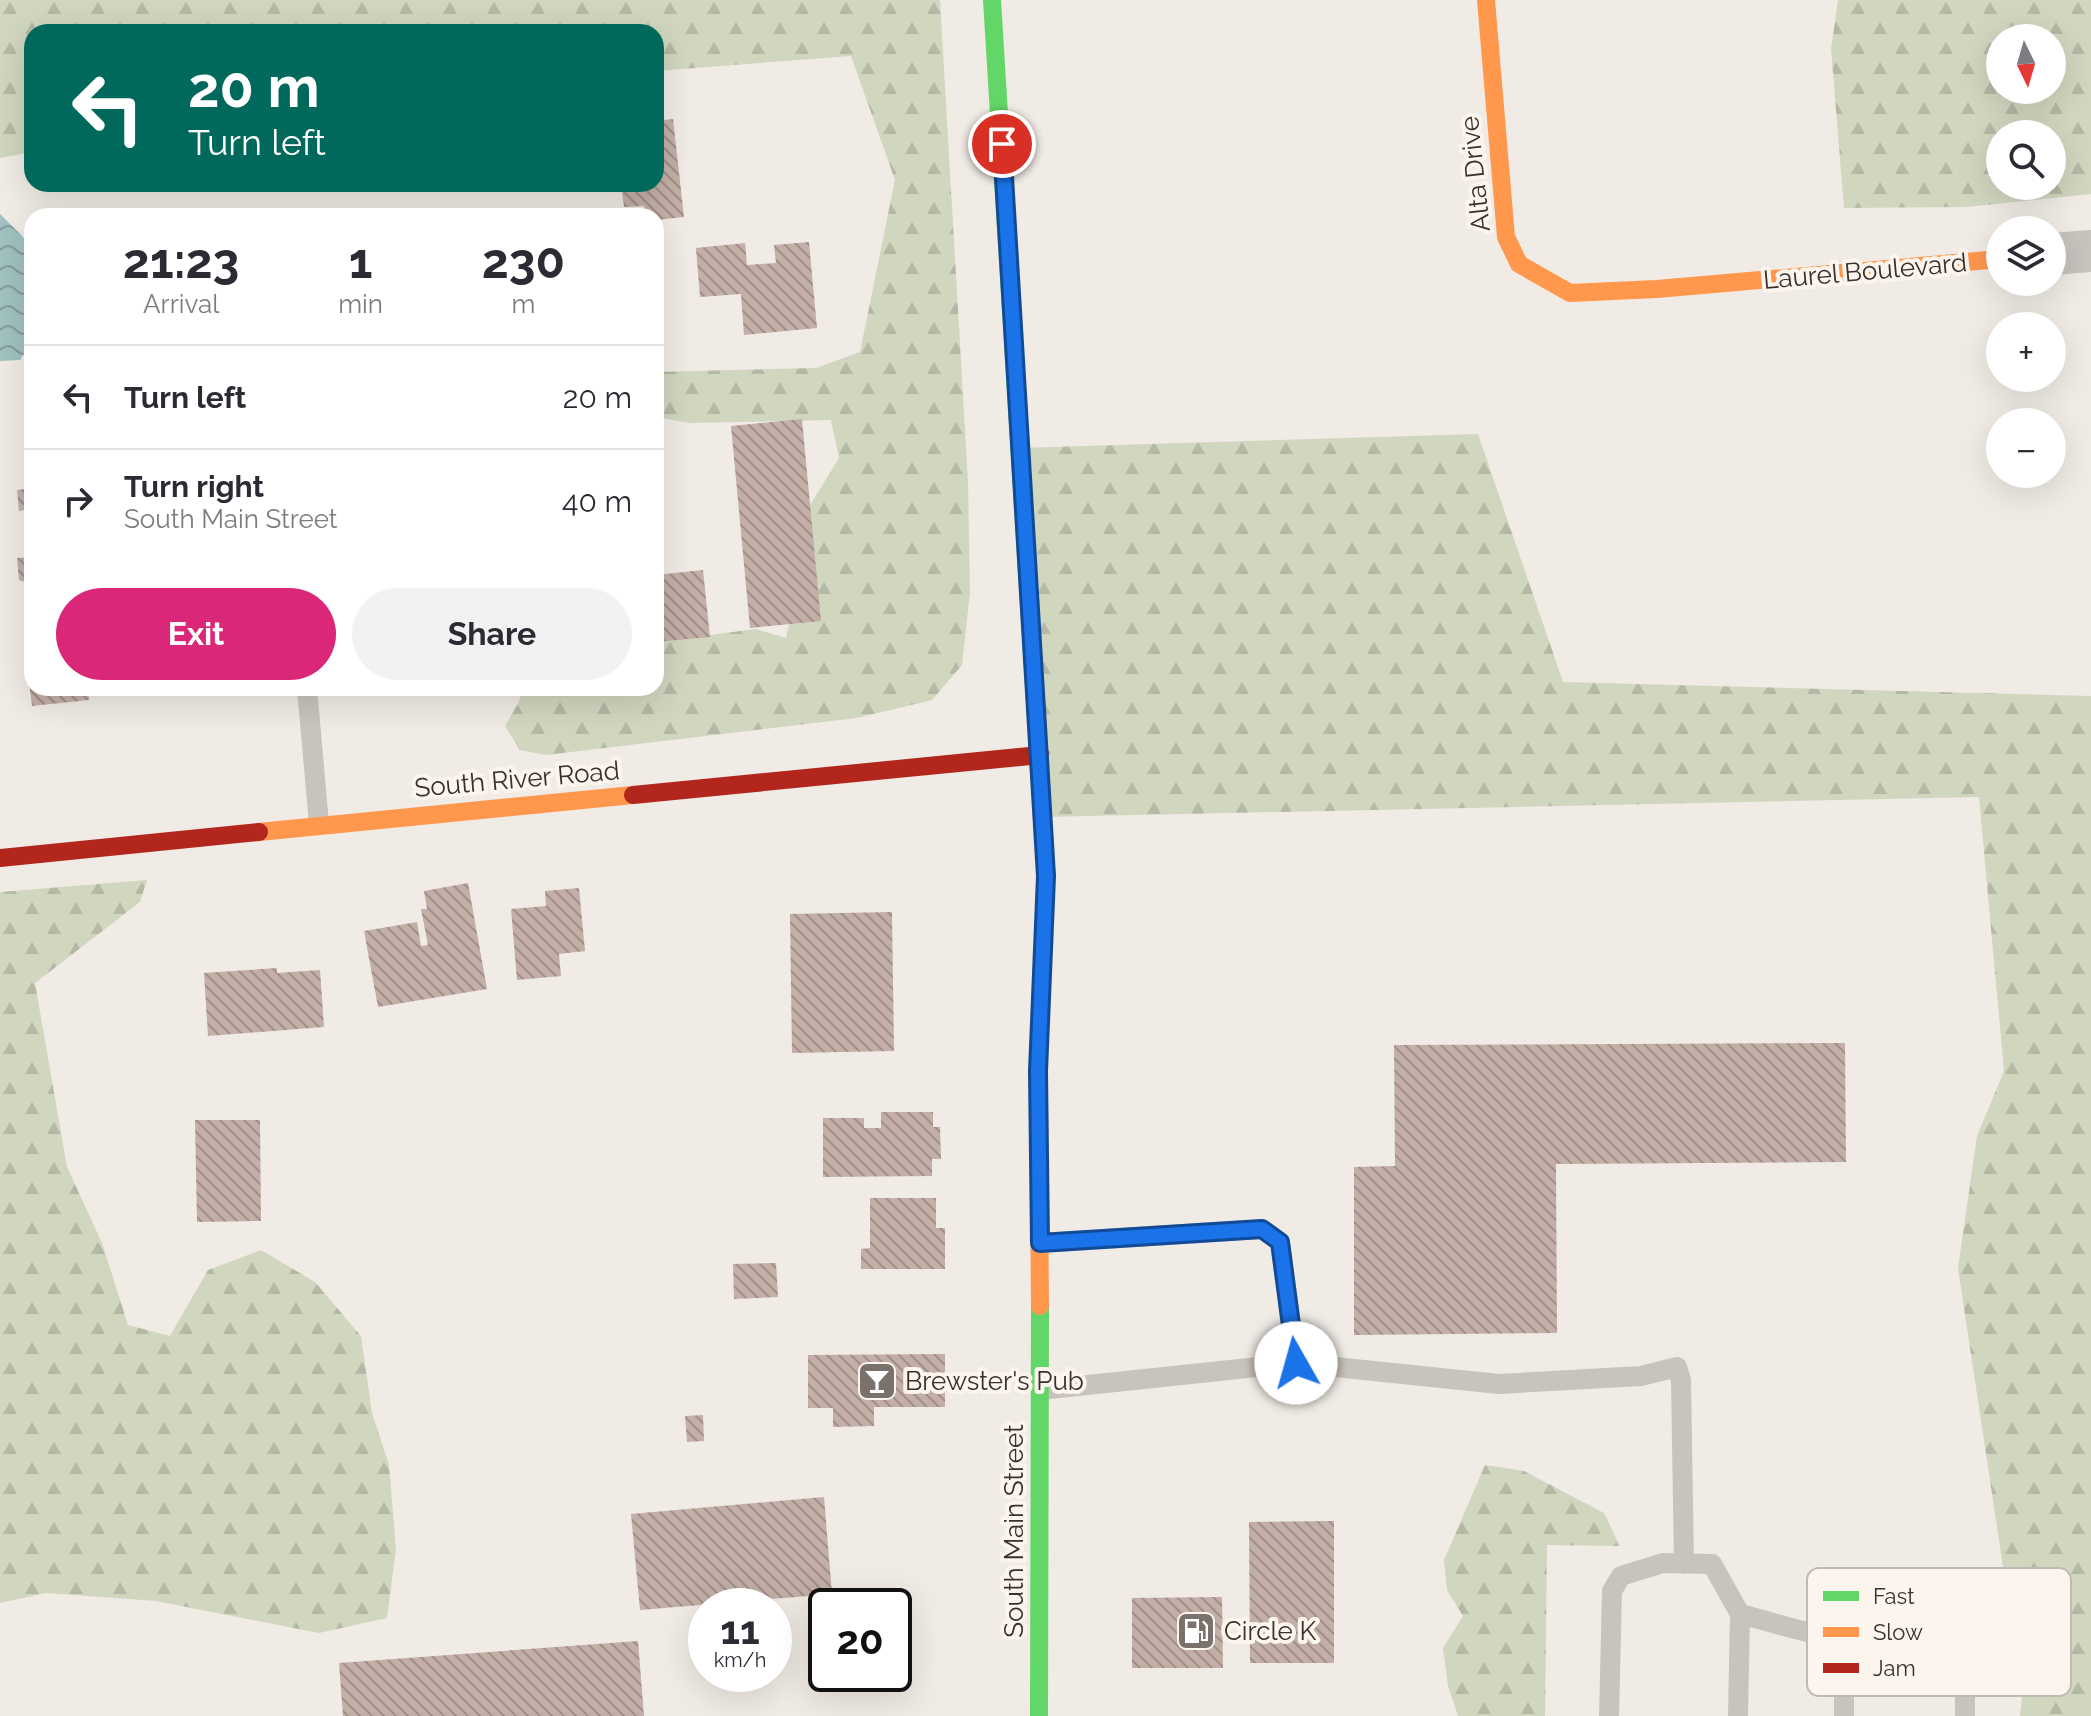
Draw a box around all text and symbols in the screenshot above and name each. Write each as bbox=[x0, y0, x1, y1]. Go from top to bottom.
north arrow bbox=[1986, 24, 2066, 104]
map controls bbox=[1986, 24, 2066, 488]
text: 20 m bbox=[188, 54, 320, 120]
icon: left bbox=[56, 56, 160, 160]
pin bbox=[968, 110, 1036, 178]
street label: Alta Drive bbox=[1454, 115, 1496, 233]
button: search bbox=[1986, 120, 2066, 200]
text: Turn left bbox=[188, 121, 326, 163]
icon: arrive bbox=[980, 122, 1024, 166]
button: layers bbox=[1986, 216, 2066, 296]
text: 21:23 bbox=[123, 233, 239, 289]
text: 1 bbox=[349, 233, 372, 289]
text: 230 bbox=[482, 233, 565, 289]
street label: Laurel Boulevard bbox=[1762, 247, 1968, 295]
text: Arrival bbox=[143, 289, 219, 319]
text: min bbox=[338, 289, 383, 319]
text: m bbox=[511, 289, 535, 319]
button: + bbox=[1986, 312, 2066, 392]
icon: left bbox=[56, 375, 100, 419]
text: Turn left bbox=[124, 380, 246, 415]
text: 20 m bbox=[563, 380, 632, 415]
button: − bbox=[1986, 408, 2066, 488]
text: Turn right bbox=[124, 469, 264, 504]
icon: right bbox=[56, 479, 100, 523]
text: 40 m bbox=[562, 484, 632, 519]
text: South Main Street bbox=[124, 504, 338, 534]
button: Exit bbox=[56, 588, 336, 680]
button: Share bbox=[352, 588, 632, 680]
street label: South River Road bbox=[413, 755, 621, 803]
position arrow bbox=[1254, 1321, 1338, 1405]
bar icon: Brewster's Pub bbox=[856, 1360, 898, 1402]
place label: Brewster's Pub bbox=[905, 1366, 1084, 1396]
street label: South Main Street bbox=[999, 1424, 1029, 1638]
legend bbox=[1807, 1568, 2071, 1696]
text: Fast bbox=[1873, 1583, 1915, 1609]
speed limit sign: 20 bbox=[808, 1588, 912, 1692]
text: 11 bbox=[720, 1606, 760, 1653]
fuel station icon: Circle K bbox=[1175, 1610, 1217, 1652]
place label: Circle K bbox=[1224, 1616, 1316, 1646]
text: Slow bbox=[1873, 1619, 1923, 1645]
text: km/h bbox=[714, 1648, 766, 1672]
text: Jam bbox=[1873, 1655, 1916, 1681]

